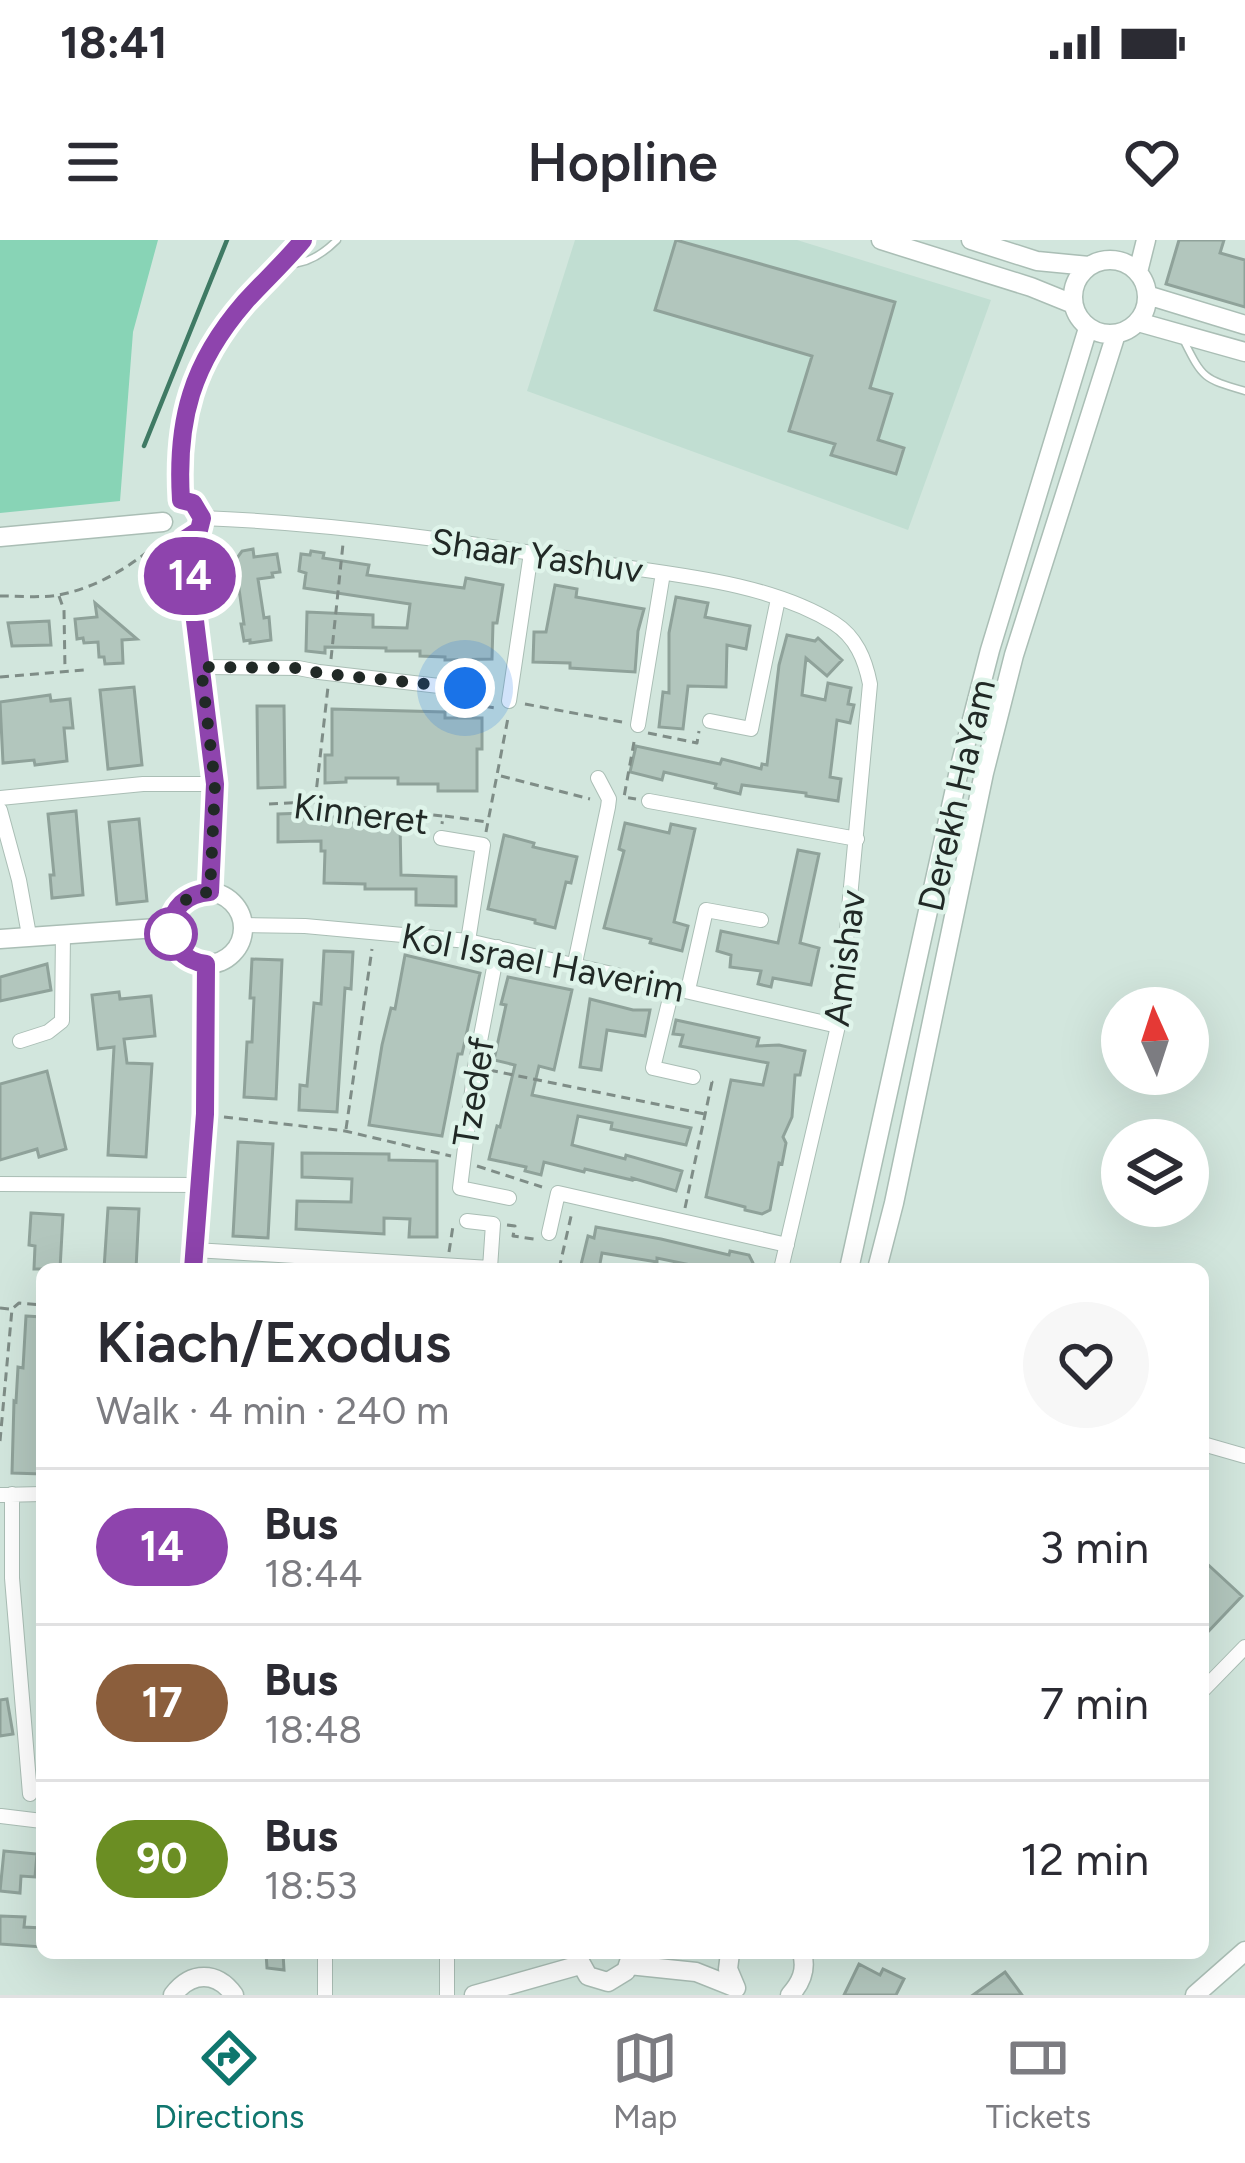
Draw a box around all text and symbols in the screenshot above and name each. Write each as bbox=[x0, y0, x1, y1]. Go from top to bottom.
text: 18:41 bbox=[60, 15, 168, 69]
icon: menu bbox=[60, 129, 126, 195]
icon: heart bbox=[1119, 129, 1185, 195]
text: Hopline bbox=[527, 130, 718, 195]
street label: Shaar Yashuv bbox=[428, 519, 646, 592]
line badge: 14 bbox=[136, 537, 244, 615]
text: 14 bbox=[168, 550, 212, 601]
your location bbox=[435, 658, 495, 718]
street label: Derekh HaYam bbox=[909, 675, 1004, 915]
street label: Kinneret bbox=[291, 784, 431, 843]
street label: Amishav bbox=[815, 887, 874, 1029]
unlabelled marker bbox=[146, 909, 196, 959]
street label: Kol Israel Haverim bbox=[398, 914, 688, 1011]
north arrow bbox=[1101, 987, 1209, 1095]
map controls bbox=[1101, 987, 1209, 1227]
street label: Tzedef bbox=[444, 1034, 503, 1150]
button: layers bbox=[1101, 1119, 1209, 1227]
button: heart bbox=[1023, 1302, 1149, 1428]
text: Kiach/Exodus bbox=[96, 1308, 451, 1376]
text: Walk · 4 min · 240 m bbox=[96, 1387, 449, 1434]
text: Bus bbox=[264, 1496, 338, 1550]
text: 3 min bbox=[1040, 1520, 1149, 1574]
text: 14 bbox=[140, 1521, 184, 1572]
text: 18:44 bbox=[264, 1550, 362, 1597]
text: Bus bbox=[264, 1652, 338, 1706]
text: 7 min bbox=[1040, 1676, 1149, 1730]
text: 17 bbox=[141, 1677, 183, 1728]
text: 18:48 bbox=[264, 1706, 362, 1753]
text: Bus bbox=[264, 1808, 338, 1862]
text: 12 min bbox=[1020, 1832, 1149, 1886]
text: 90 bbox=[136, 1833, 188, 1884]
text: 18:53 bbox=[264, 1862, 358, 1909]
tab: Directions bbox=[154, 2025, 304, 2136]
tab: Map bbox=[612, 2025, 678, 2136]
tab: Tickets bbox=[986, 2025, 1091, 2136]

